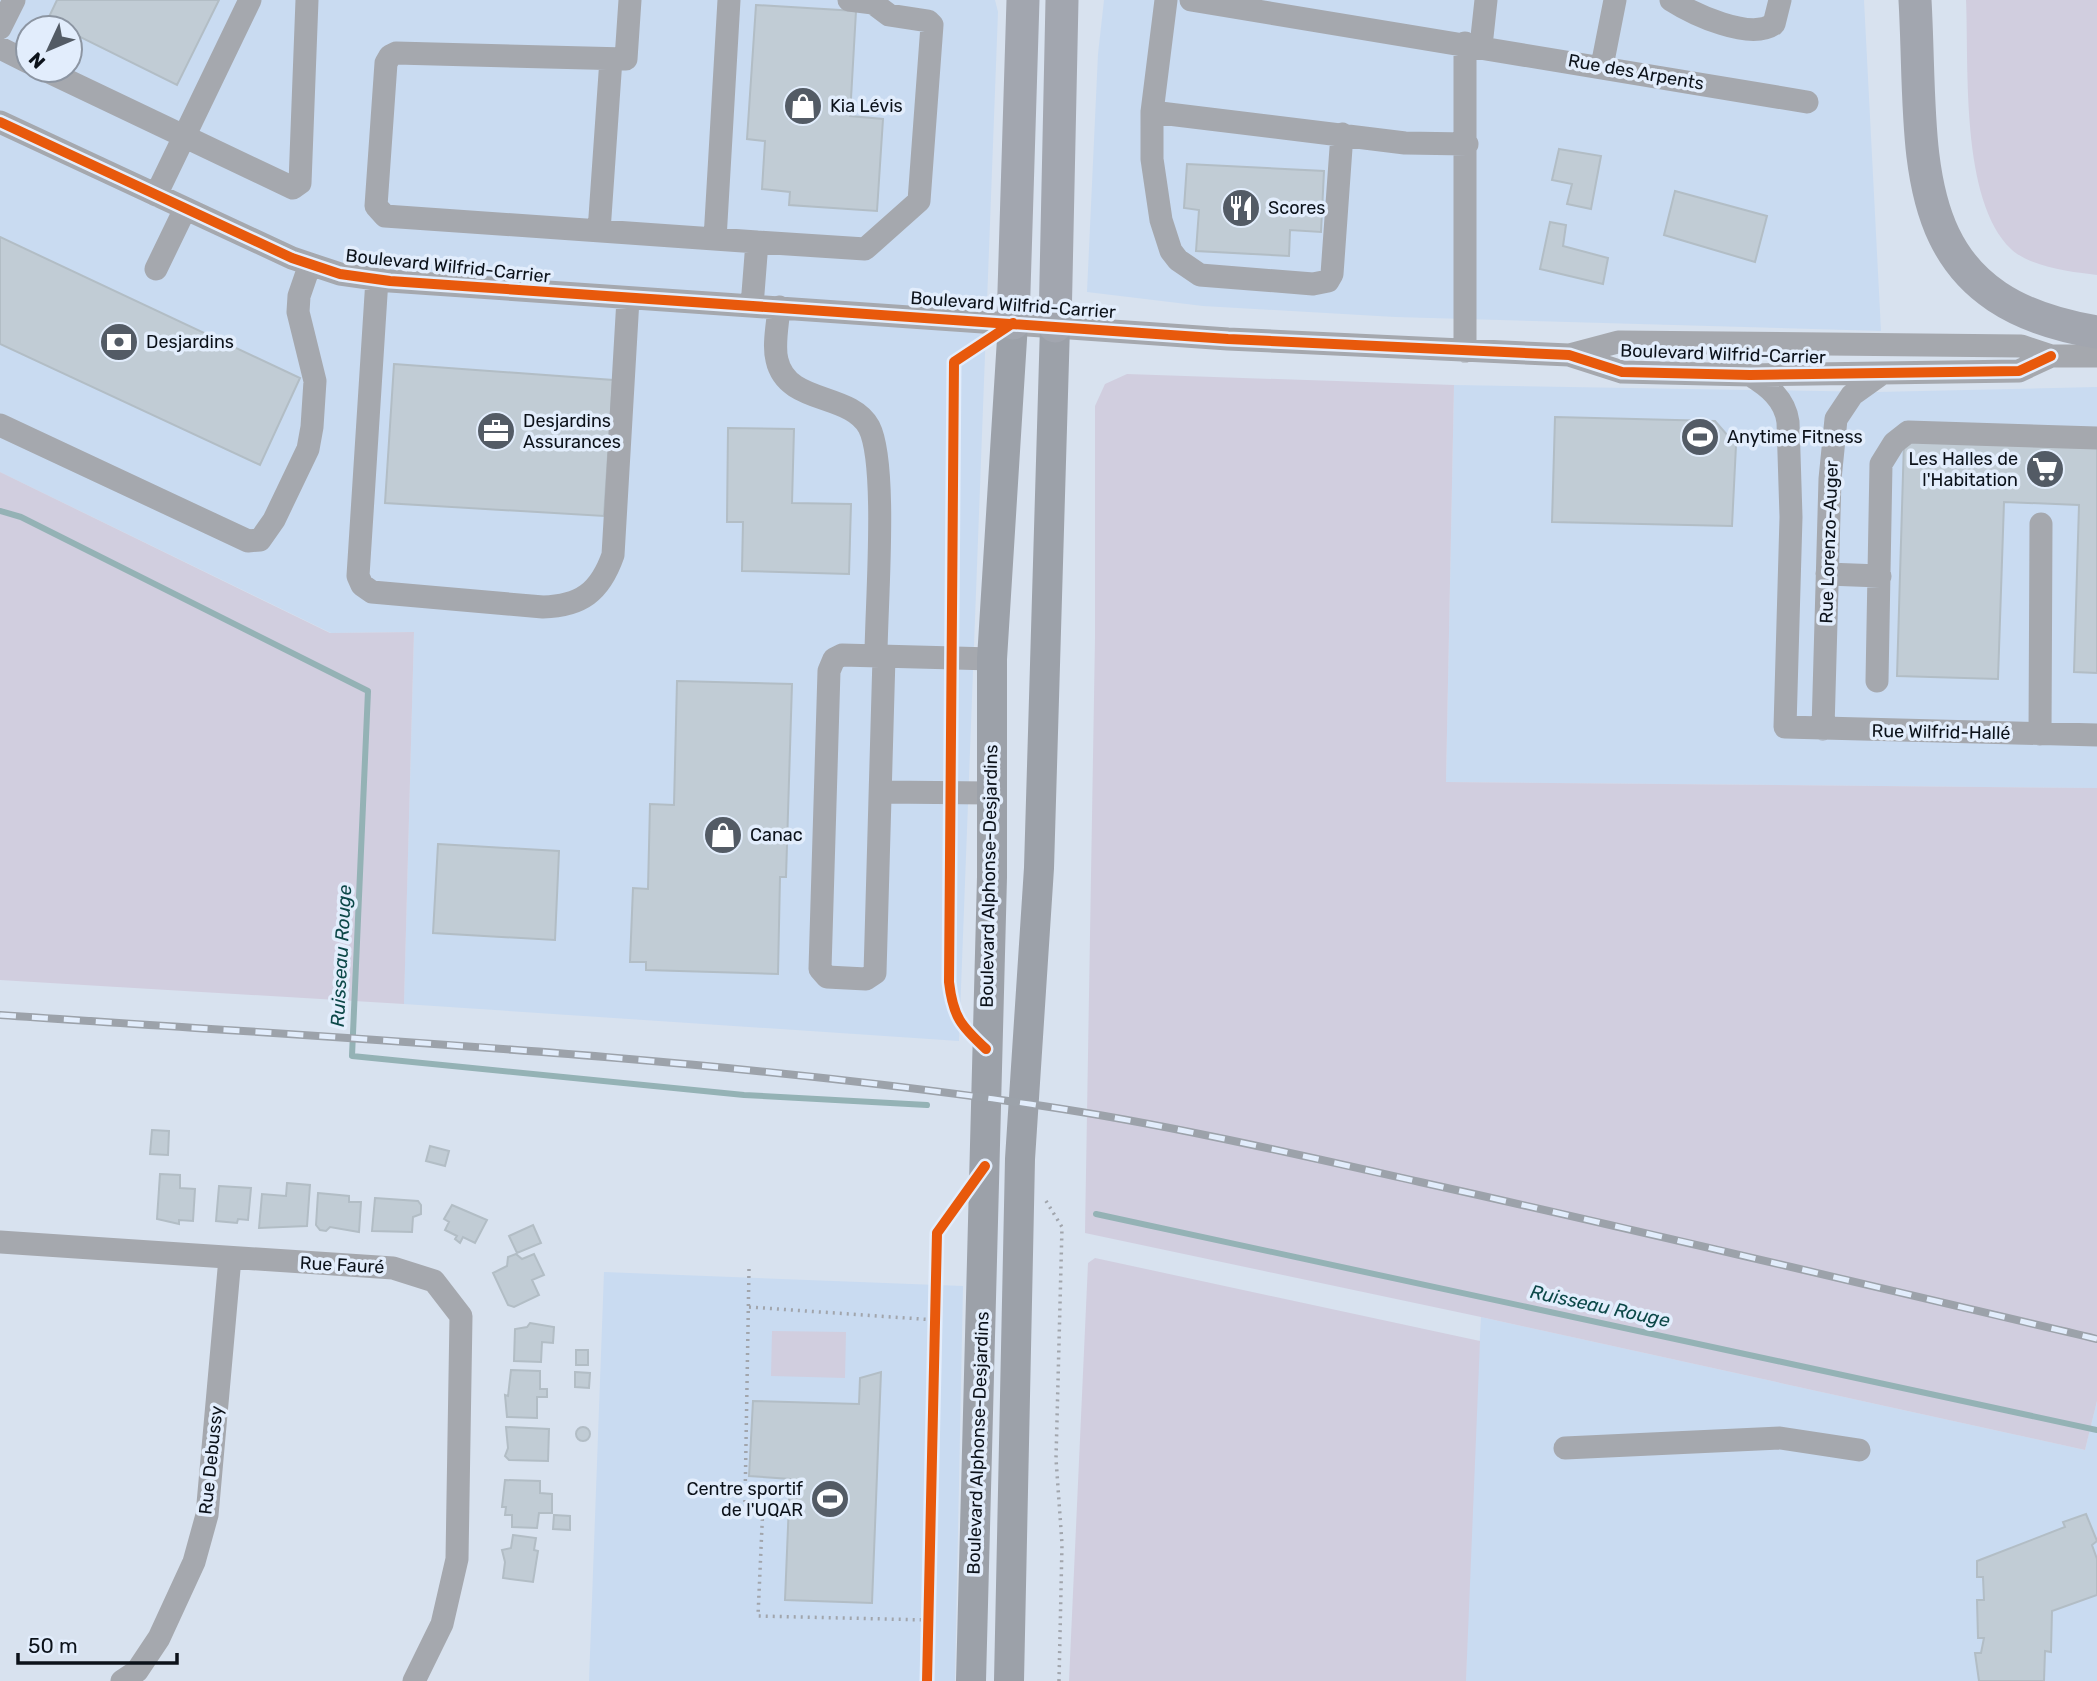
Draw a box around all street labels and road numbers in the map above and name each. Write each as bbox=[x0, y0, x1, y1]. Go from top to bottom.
street label: Rue des Arpents bbox=[1566, 49, 1706, 95]
street label: Boulevard Wilfrid-Carrier bbox=[344, 244, 552, 288]
street label: Boulevard Wilfrid-Carrier bbox=[910, 287, 1117, 323]
street label: Boulevard Wilfrid-Carrier bbox=[1620, 339, 1826, 369]
street label: Rue Lorenzo-Auger bbox=[1815, 460, 1843, 624]
street label: Rue Wilfrid-Hallé bbox=[1871, 720, 2011, 744]
street label: Boulevard Alphonse-Desjardins bbox=[976, 744, 1002, 1008]
street label: Rue Fauré bbox=[299, 1252, 385, 1278]
street label: Boulevard Alphonse-Desjardins bbox=[962, 1311, 994, 1575]
street label: Rue Debussy bbox=[194, 1405, 228, 1515]

